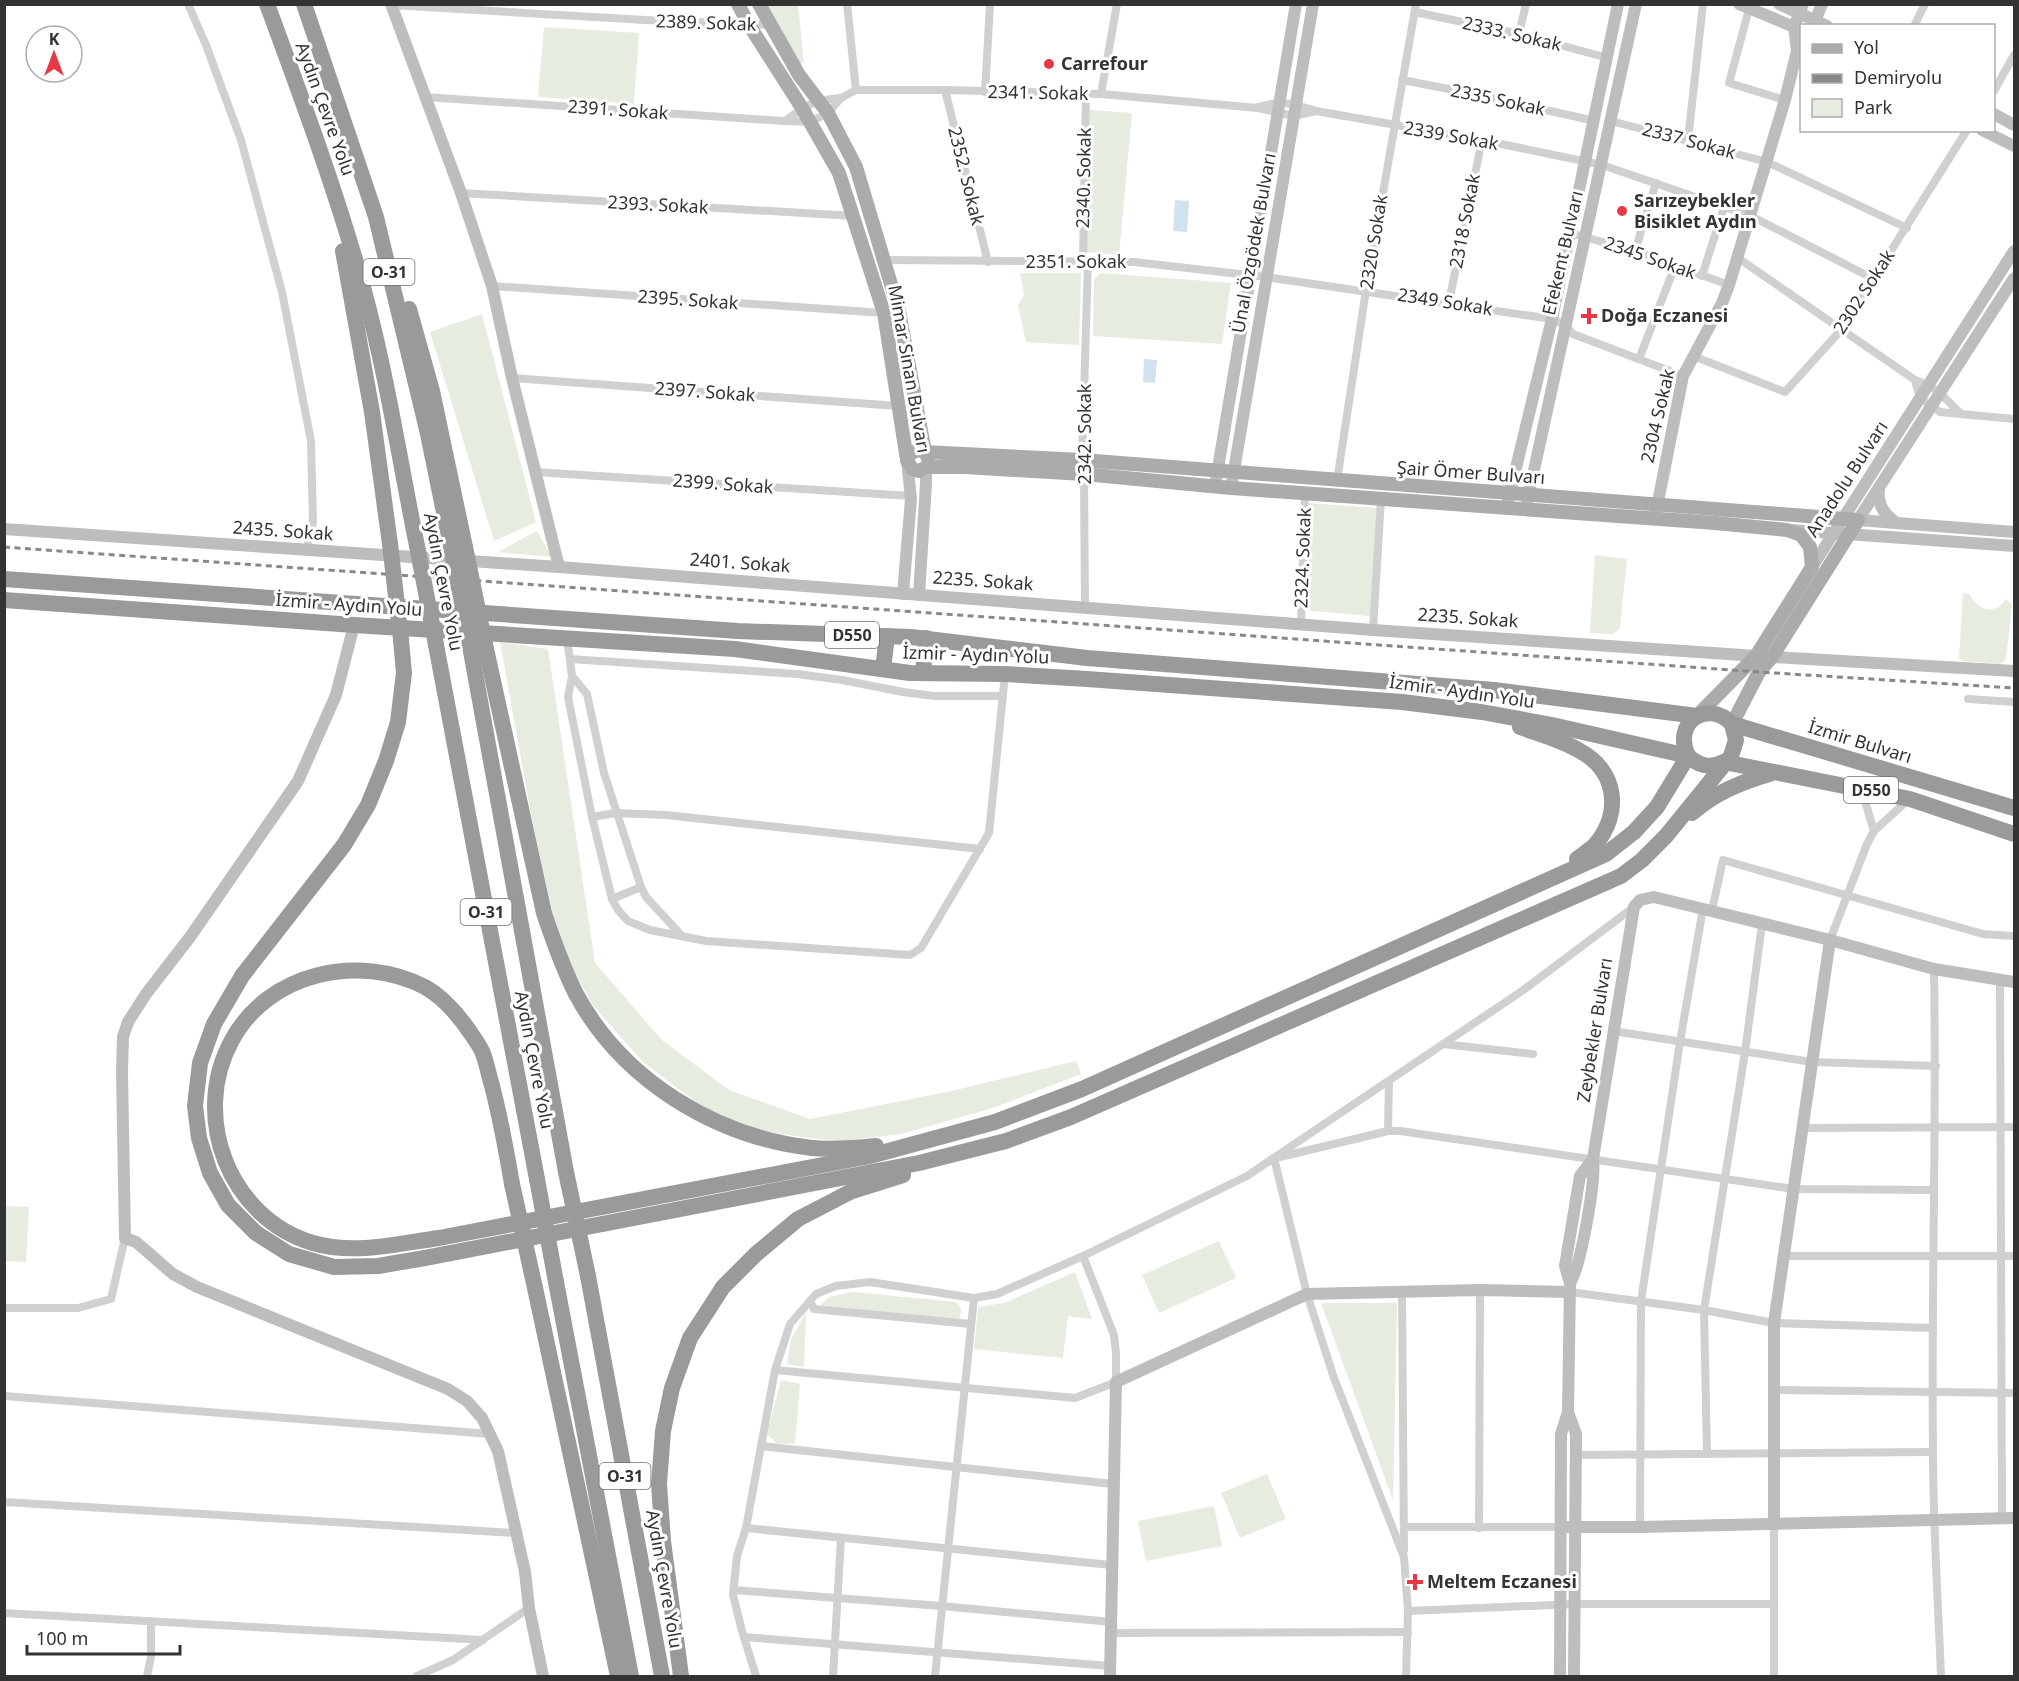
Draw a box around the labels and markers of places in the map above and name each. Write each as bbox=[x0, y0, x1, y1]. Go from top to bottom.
place label: Carrefour bbox=[1061, 51, 1148, 75]
marker: Carrefour bbox=[1042, 57, 1056, 71]
place label: Sarızeybekler Bisiklet Aydın bbox=[1634, 188, 1757, 233]
marker: Sarızeybekler Bisiklet Aydın bbox=[1615, 204, 1629, 218]
place label: Doğa Eczanesi bbox=[1601, 303, 1728, 327]
marker: Doğa Eczanesi bbox=[1582, 309, 1596, 323]
place label: Meltem Eczanesi bbox=[1427, 1569, 1577, 1593]
marker: Meltem Eczanesi bbox=[1408, 1575, 1422, 1589]

